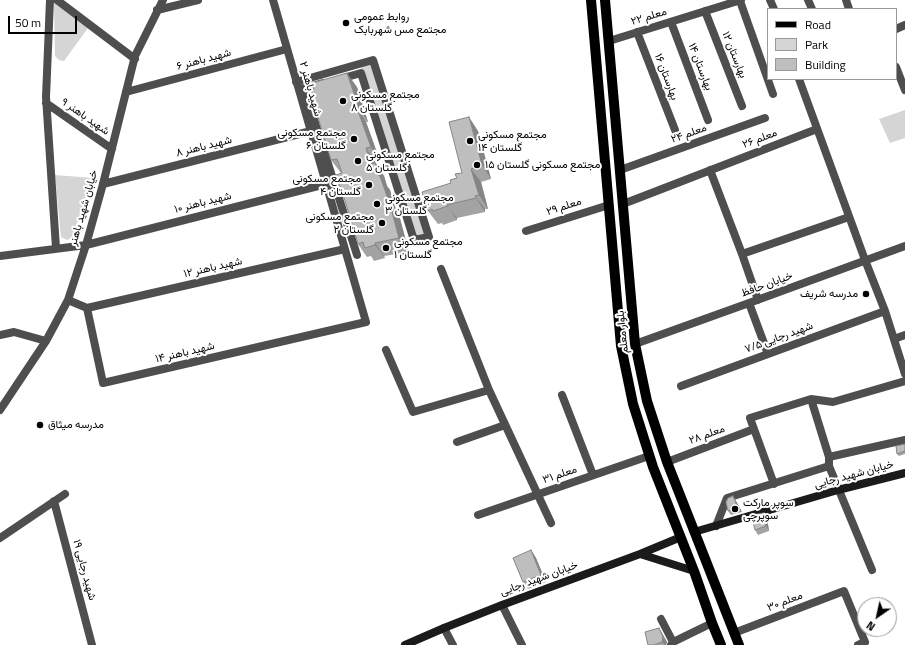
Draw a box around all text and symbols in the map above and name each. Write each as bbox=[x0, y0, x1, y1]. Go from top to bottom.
street label: معلم ۲۲ bbox=[630, 5, 668, 29]
scale bar bbox=[10, 8, 79, 34]
legend bbox=[767, 8, 897, 80]
place label: روابط عمومی مجتمع مس شهربابک bbox=[354, 10, 446, 36]
text: 50 m bbox=[15, 13, 41, 32]
text: Road bbox=[805, 15, 831, 34]
marker: روابط عمومی مجتمع مس شهربابک bbox=[341, 18, 351, 28]
street label: بهارستان ۱۲ bbox=[719, 30, 749, 80]
text: Park bbox=[805, 35, 828, 54]
street label: بهارستان ۱۴ bbox=[685, 41, 715, 93]
street label: شهید باهنر ۶ bbox=[175, 46, 233, 74]
street label: بهارستان ۱۶ bbox=[651, 52, 681, 102]
text: Building bbox=[805, 55, 846, 74]
street label: شهید باهنر ۲ bbox=[296, 60, 324, 118]
place label: مجتمع مسکونی گلستان ۸ bbox=[351, 88, 420, 114]
street label: شهید باهنر ۹ bbox=[58, 96, 112, 138]
marker: مجتمع مسکونی گلستان ۸ bbox=[338, 96, 348, 106]
street label: معلم ۲۴ bbox=[669, 121, 709, 147]
place label: مجتمع مسکونی گلستان ۶ bbox=[277, 126, 346, 152]
street label: معلم ۲۶ bbox=[741, 126, 779, 152]
place label: مجتمع مسکونی گلستان ۱۴ bbox=[478, 128, 547, 154]
street label: شهید باهنر ۸ bbox=[175, 134, 233, 160]
marker: مجتمع مسکونی گلستان ۶ bbox=[349, 134, 359, 144]
marker: مجتمع مسکونی گلستان ۱۴ bbox=[465, 136, 475, 146]
place label: مجتمع مسکونی گلستان ۵ bbox=[366, 148, 435, 174]
marker: مجتمع مسکونی گلستان ۵ bbox=[353, 156, 363, 166]
place label: مجتمع مسکونی گلستان ۱۵ bbox=[485, 158, 600, 172]
marker: مجتمع مسکونی گلستان ۱۵ bbox=[472, 160, 482, 170]
street label: خیابان شهید باهنر bbox=[67, 169, 101, 247]
place label: مجتمع مسکونی گلستان ۴ bbox=[292, 172, 361, 198]
marker: مجتمع مسکونی گلستان ۴ bbox=[364, 180, 374, 190]
street label: شهید باهنر ۱۰ bbox=[173, 190, 233, 216]
place label: مجتمع مسکونی گلستان ۳ bbox=[385, 191, 454, 217]
street label: معلم ۲۹ bbox=[545, 195, 583, 219]
marker: مجتمع مسکونی گلستان ۳ bbox=[372, 199, 382, 209]
place label: مجتمع مسکونی گلستان ۲ bbox=[305, 210, 374, 236]
marker: مجتمع مسکونی گلستان ۲ bbox=[377, 218, 387, 228]
place label: مجتمع مسکونی گلستان ۱ bbox=[394, 235, 463, 261]
marker: مجتمع مسکونی گلستان ۱ bbox=[381, 243, 391, 253]
street label: شهید باهنر ۱۲ bbox=[183, 255, 243, 281]
street label: خیابان حافظ bbox=[739, 270, 795, 300]
place label: مدرسه شریف bbox=[800, 287, 858, 301]
marker: مدرسه شریف bbox=[861, 289, 871, 299]
street label: بلوار معلم bbox=[614, 310, 632, 354]
street label: شهید رجایی ۷/۵ bbox=[743, 320, 815, 356]
street label: شهید باهنر ۱۴ bbox=[154, 340, 216, 366]
place label: مدرسه میثاق bbox=[48, 418, 104, 432]
marker: مدرسه میثاق bbox=[35, 420, 45, 430]
street label: معلم ۲۸ bbox=[687, 422, 727, 448]
street label: خیابان شهید رجایی bbox=[813, 458, 895, 492]
street label: معلم ۳۱ bbox=[541, 463, 579, 487]
place label: سوپر مارکت سوپرچی bbox=[743, 496, 794, 522]
marker: سوپر مارکت سوپرچی bbox=[730, 504, 740, 514]
street label: شهید رجایی ۱۹ bbox=[70, 538, 98, 602]
street label: خیابان شهید رجایی bbox=[498, 559, 580, 599]
street label: معلم ۳۰ bbox=[765, 589, 805, 615]
north arrow bbox=[857, 597, 897, 637]
text: N bbox=[863, 617, 878, 635]

